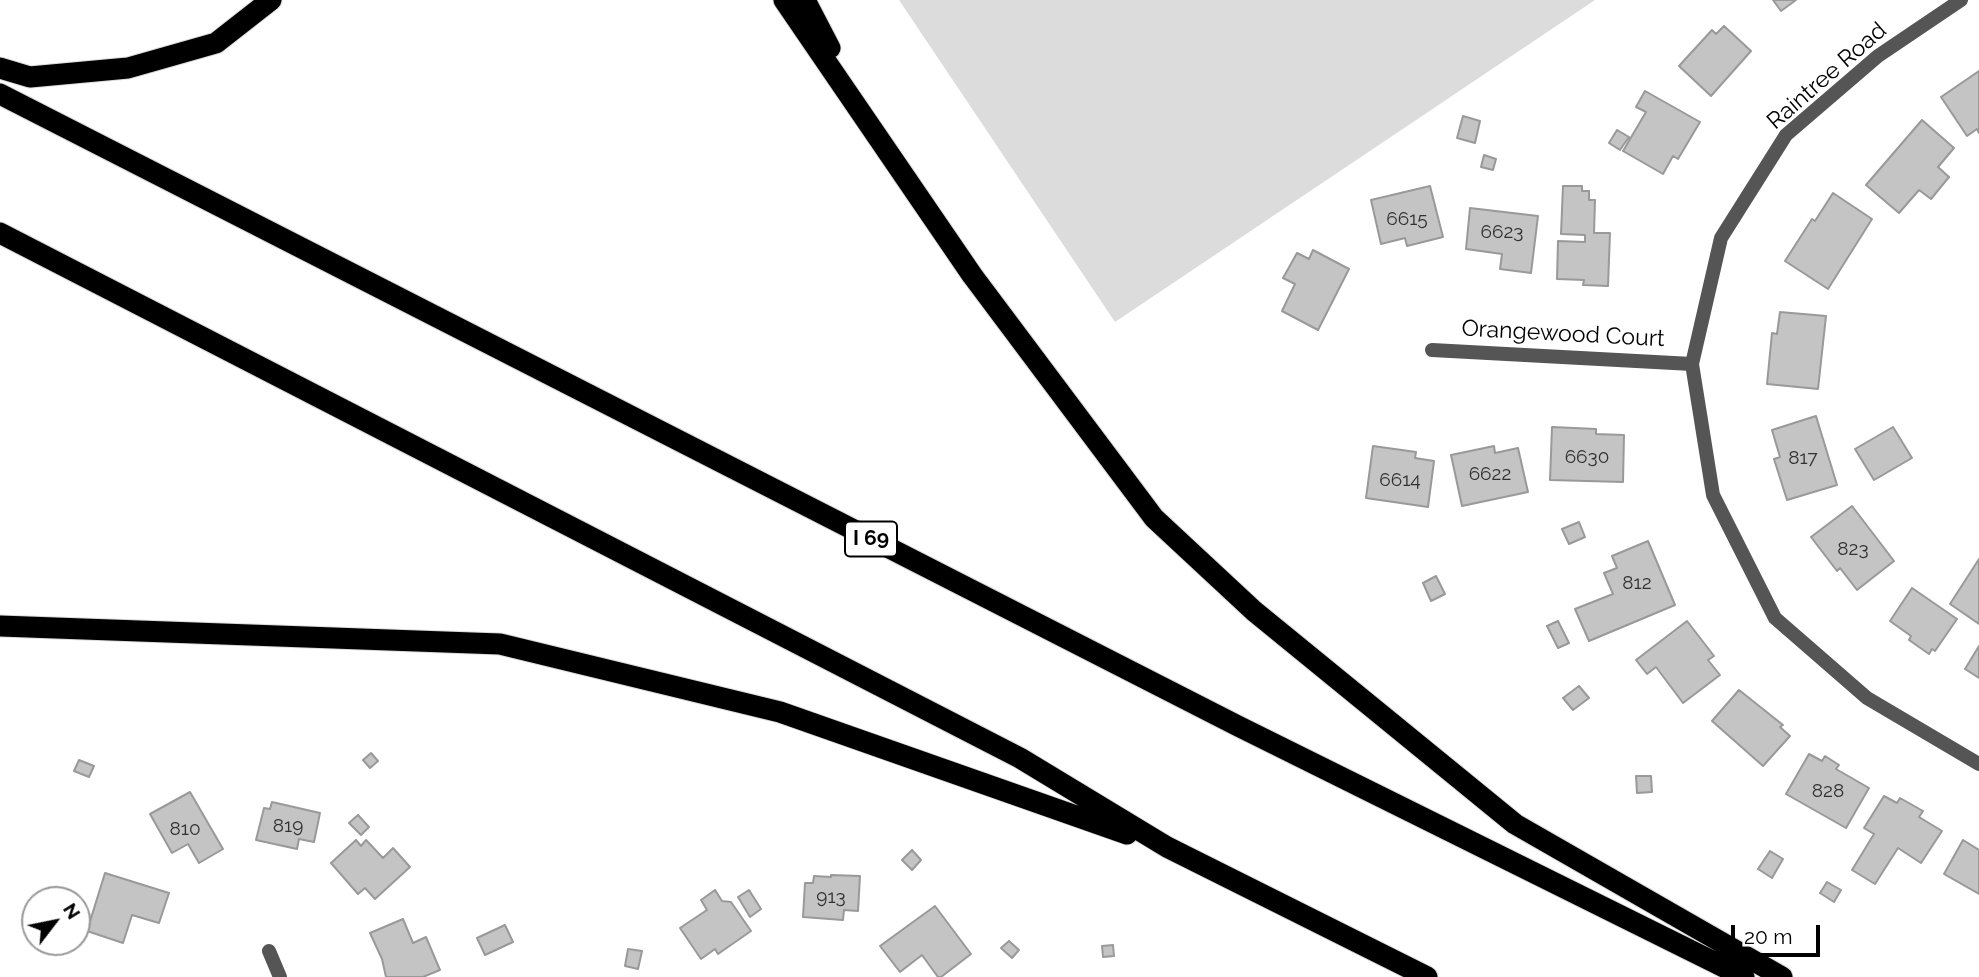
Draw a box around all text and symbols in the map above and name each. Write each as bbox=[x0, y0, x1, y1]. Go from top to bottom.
street label: Raintree Road bbox=[1762, 17, 1892, 135]
house number: 6615 bbox=[1386, 208, 1428, 230]
house number: 6623 bbox=[1481, 221, 1523, 243]
street label: Orangewood Court bbox=[1461, 315, 1665, 353]
house number: 6630 bbox=[1565, 446, 1609, 468]
house number: 817 bbox=[1788, 447, 1818, 469]
house number: 6622 bbox=[1469, 463, 1511, 485]
house number: 6614 bbox=[1379, 469, 1421, 491]
road number: I 69 bbox=[845, 522, 897, 556]
house number: 823 bbox=[1837, 538, 1869, 560]
house number: 812 bbox=[1622, 572, 1652, 594]
house number: 828 bbox=[1812, 780, 1844, 802]
house number: 819 bbox=[273, 815, 303, 837]
house number: 810 bbox=[169, 818, 201, 840]
north arrow bbox=[21, 886, 91, 956]
house number: 913 bbox=[816, 886, 846, 908]
text: N bbox=[59, 899, 85, 923]
scale bar bbox=[1734, 911, 1823, 955]
text: 20 m bbox=[1744, 924, 1792, 949]

